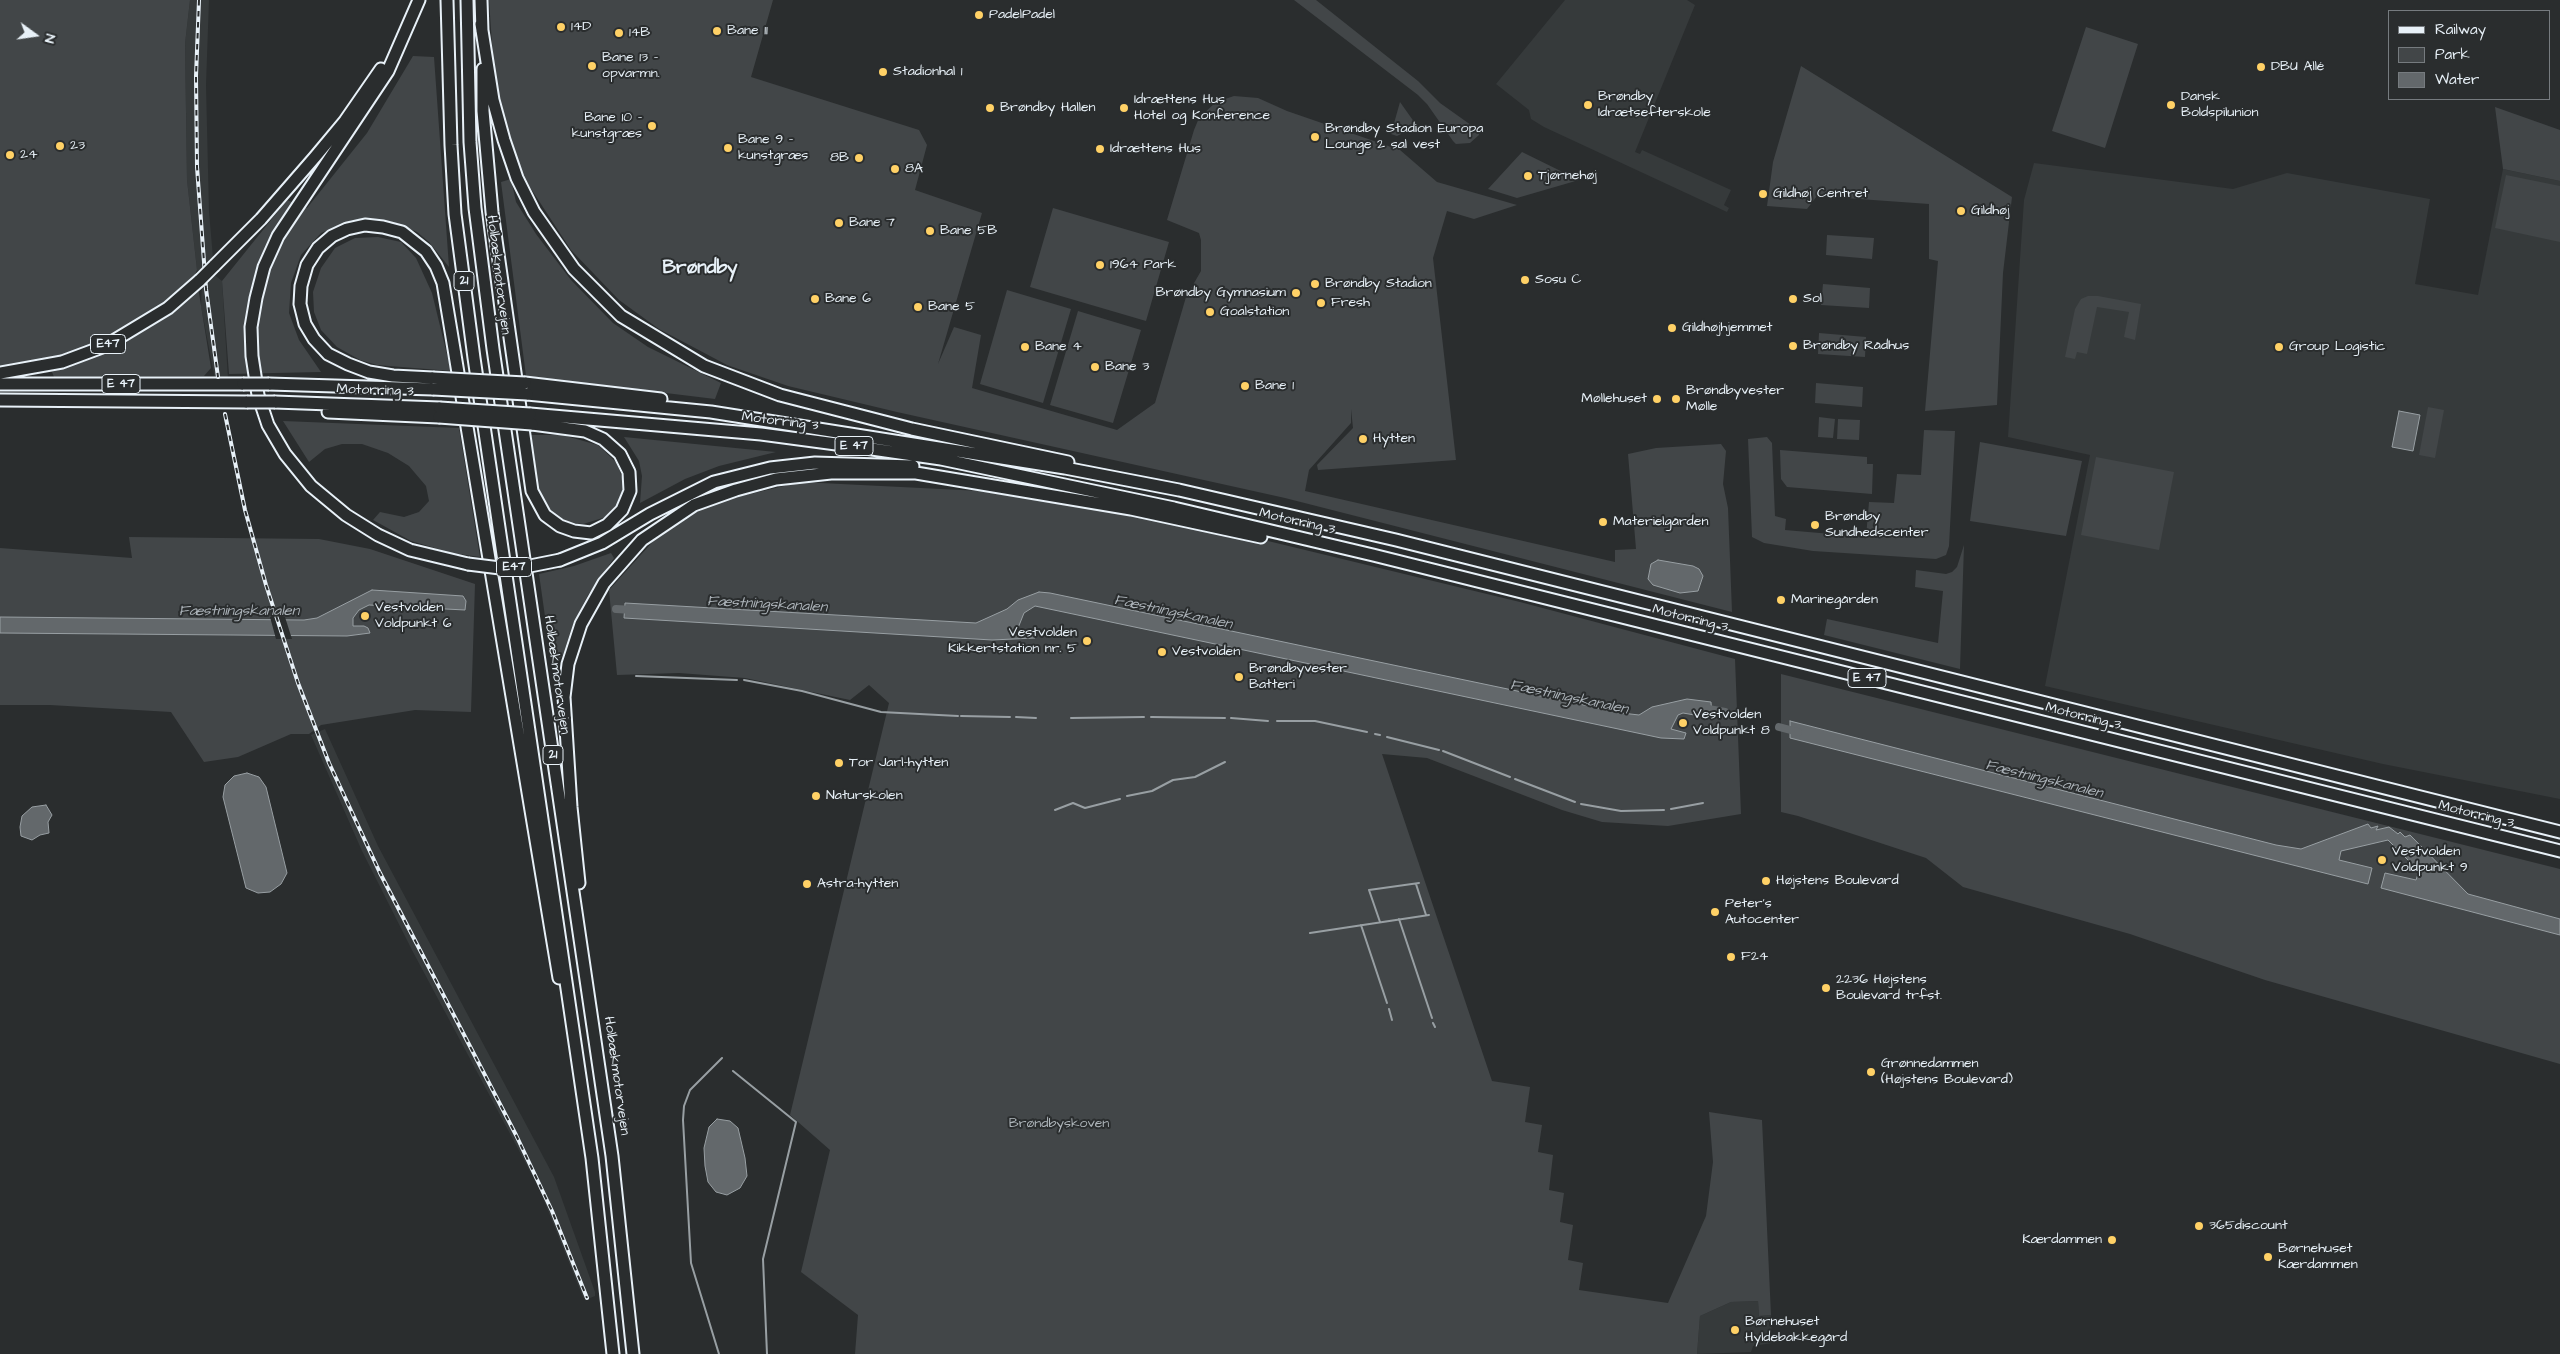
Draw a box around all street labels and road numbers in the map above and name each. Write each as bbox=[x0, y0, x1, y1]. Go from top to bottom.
street label: Holbækmotorvejen bbox=[482, 214, 514, 336]
road number: 21 bbox=[454, 272, 474, 290]
road number: E47 bbox=[90, 334, 126, 354]
road number: E 47 bbox=[102, 374, 140, 394]
street label: Motorring 3 bbox=[336, 381, 414, 401]
street label: Motorring 3 bbox=[741, 409, 819, 435]
road number: E 47 bbox=[835, 436, 873, 456]
street label: Motorring 3 bbox=[1257, 505, 1337, 539]
road number: E47 bbox=[496, 558, 532, 576]
street label: Motorring 3 bbox=[1650, 601, 1730, 637]
street label: Holbækmotorvejen bbox=[539, 614, 573, 736]
road number: E 47 bbox=[1848, 668, 1886, 688]
street label: Motorring 3 bbox=[2043, 699, 2123, 735]
road number: 21 bbox=[543, 746, 563, 764]
street label: Motorring 3 bbox=[2436, 797, 2516, 833]
street label: Holbækmotorvejen bbox=[599, 1015, 633, 1137]

